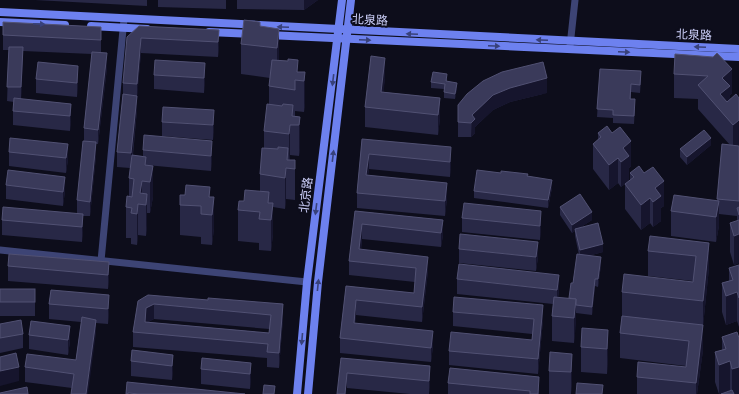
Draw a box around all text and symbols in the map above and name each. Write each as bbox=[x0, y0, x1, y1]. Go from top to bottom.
street label: 北泉路 bbox=[352, 11, 388, 28]
one-way arrow bbox=[33, 20, 45, 27]
one-way arrow bbox=[276, 24, 289, 30]
street label: 北泉路 bbox=[676, 26, 712, 43]
one-way arrow bbox=[406, 30, 418, 37]
one-way arrow bbox=[359, 36, 371, 43]
one-way arrow bbox=[536, 37, 548, 44]
one-way arrow bbox=[488, 42, 500, 49]
one-way arrow bbox=[694, 44, 706, 51]
one-way arrow bbox=[618, 49, 631, 55]
one-way arrow bbox=[329, 74, 336, 87]
one-way arrow bbox=[330, 150, 336, 162]
street label: 北京路 bbox=[296, 176, 315, 214]
one-way arrow bbox=[313, 203, 319, 215]
one-way arrow bbox=[314, 279, 321, 291]
one-way arrow bbox=[299, 333, 305, 345]

